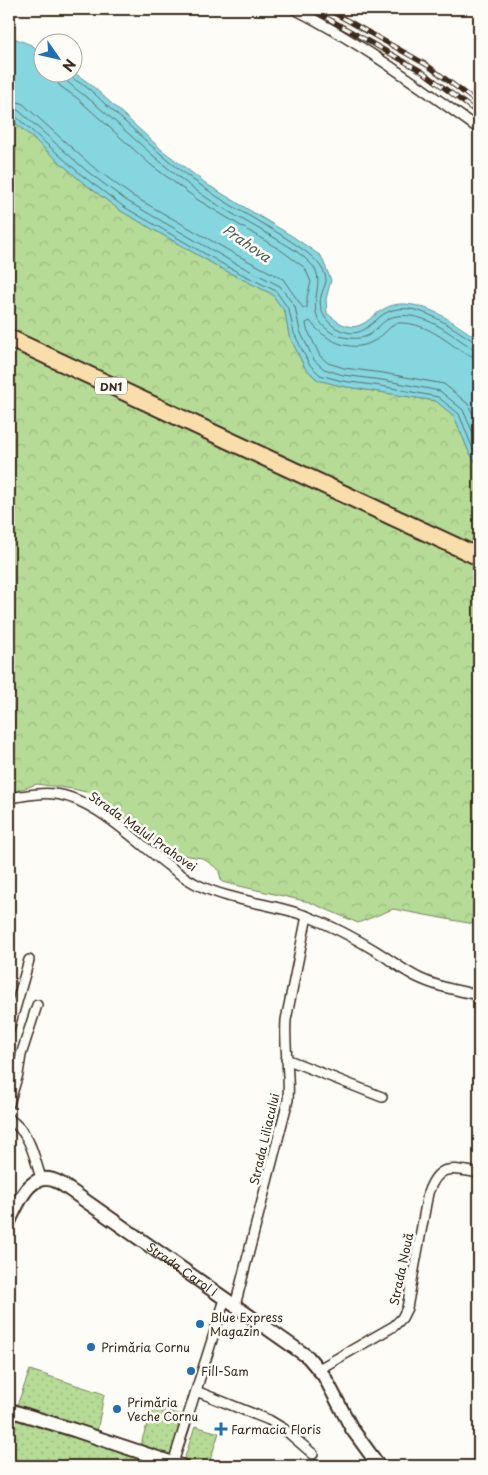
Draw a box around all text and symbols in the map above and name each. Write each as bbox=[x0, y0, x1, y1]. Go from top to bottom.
north arrow bbox=[32, 32, 82, 82]
text: N bbox=[57, 55, 81, 76]
water label: Prahova bbox=[219, 219, 276, 267]
road number: DN1 bbox=[95, 378, 127, 394]
street label: Strada Malul Prahovei bbox=[85, 787, 201, 875]
street label: Strada Liliacului bbox=[245, 1091, 283, 1187]
street label: Strada Nouă bbox=[385, 1230, 418, 1307]
street label: Strada Carol I bbox=[143, 1237, 222, 1300]
place label: Blue Express Magazin bbox=[210, 1308, 283, 1340]
marker: Blue Express Magazin bbox=[194, 1318, 206, 1330]
place label: Primăria Cornu bbox=[101, 1338, 190, 1356]
marker: Primăria Cornu bbox=[85, 1341, 97, 1353]
place label: Fill-Sam bbox=[201, 1362, 249, 1380]
marker: Fill-Sam bbox=[185, 1365, 197, 1377]
place label: Primăria Veche Cornu bbox=[127, 1393, 198, 1425]
marker: Primăria Veche Cornu bbox=[111, 1403, 123, 1415]
place label: Farmacia Floris bbox=[231, 1420, 322, 1438]
marker: Farmacia Floris bbox=[215, 1423, 227, 1435]

